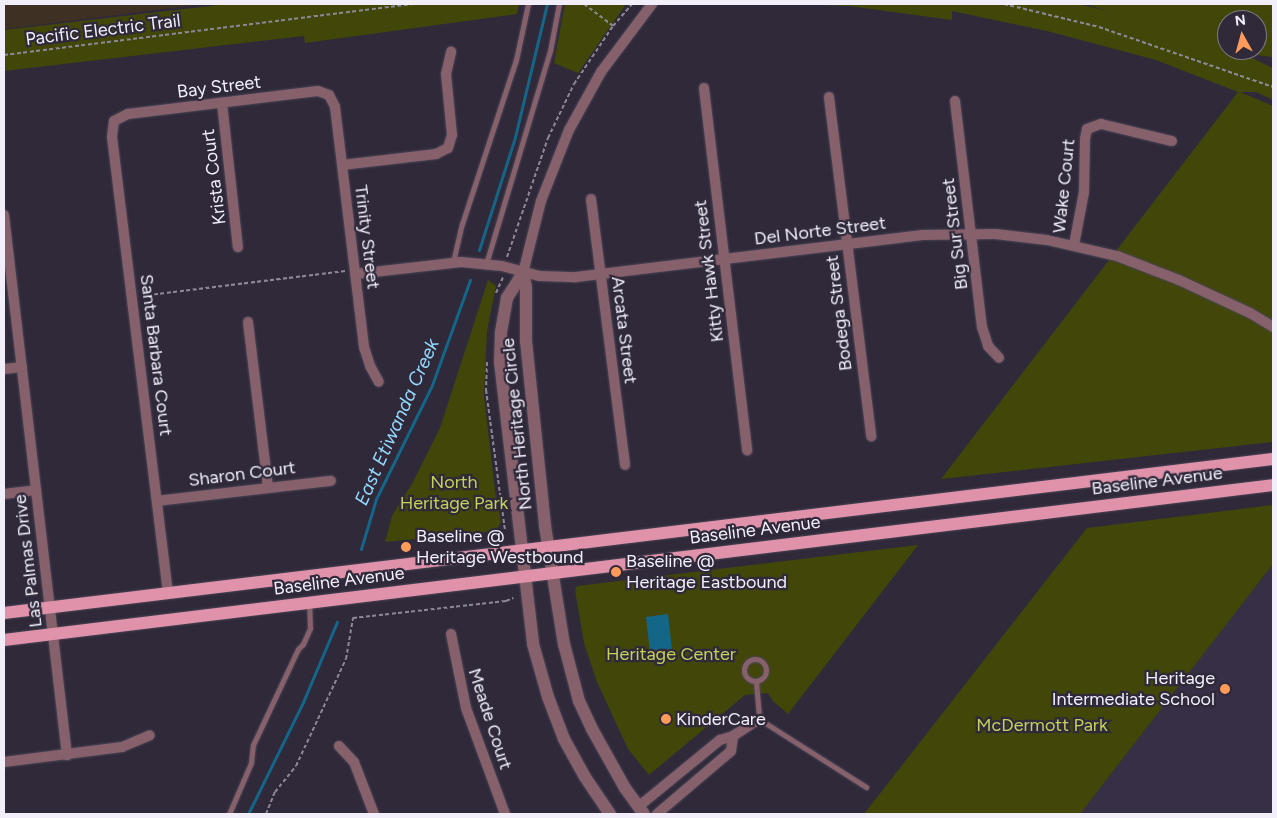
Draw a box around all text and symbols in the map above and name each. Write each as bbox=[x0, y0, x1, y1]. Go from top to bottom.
street label: Pacific Electric Trail bbox=[24, 10, 182, 50]
north arrow bbox=[1217, 10, 1267, 60]
text: N bbox=[1234, 12, 1247, 30]
street label: Bay Street bbox=[176, 71, 262, 103]
street label: Krista Court bbox=[197, 128, 231, 226]
street label: Wake Court bbox=[1048, 138, 1080, 234]
street label: Big Sur Street bbox=[937, 177, 973, 291]
street label: Trinity Street bbox=[350, 184, 384, 290]
street label: Kitty Hawk Street bbox=[690, 199, 728, 343]
street label: Del Norte Street bbox=[753, 212, 887, 250]
street label: Bodega Street bbox=[821, 254, 857, 372]
street label: Santa Barbara Court bbox=[135, 273, 177, 437]
street label: Arcata Street bbox=[607, 275, 641, 385]
water label: East Etiwanda Creek bbox=[350, 335, 444, 509]
street label: North Heritage Circle bbox=[497, 337, 537, 511]
street label: Sharon Court bbox=[187, 457, 297, 491]
street label: Baseline Avenue bbox=[1090, 462, 1224, 500]
park label: North Heritage Park bbox=[400, 472, 508, 514]
street label: Las Palmas Drive bbox=[9, 493, 47, 629]
street label: Baseline Avenue bbox=[688, 511, 822, 549]
place label: Baseline @ Heritage Westbound bbox=[416, 526, 584, 568]
marker: Baseline @ Heritage Westbound bbox=[400, 541, 412, 553]
place label: Baseline @ Heritage Eastbound bbox=[626, 551, 787, 594]
street label: Baseline Avenue bbox=[272, 562, 406, 600]
marker: Baseline @ Heritage Eastbound bbox=[610, 566, 622, 578]
park label: Heritage Center bbox=[606, 643, 736, 665]
street label: Meade Court bbox=[463, 666, 517, 772]
place label: Heritage Intermediate School bbox=[1052, 668, 1215, 711]
marker: Heritage Intermediate School bbox=[1219, 683, 1231, 695]
place label: KinderCare bbox=[676, 708, 766, 730]
marker: KinderCare bbox=[660, 713, 672, 725]
park label: McDermott Park bbox=[976, 714, 1108, 736]

